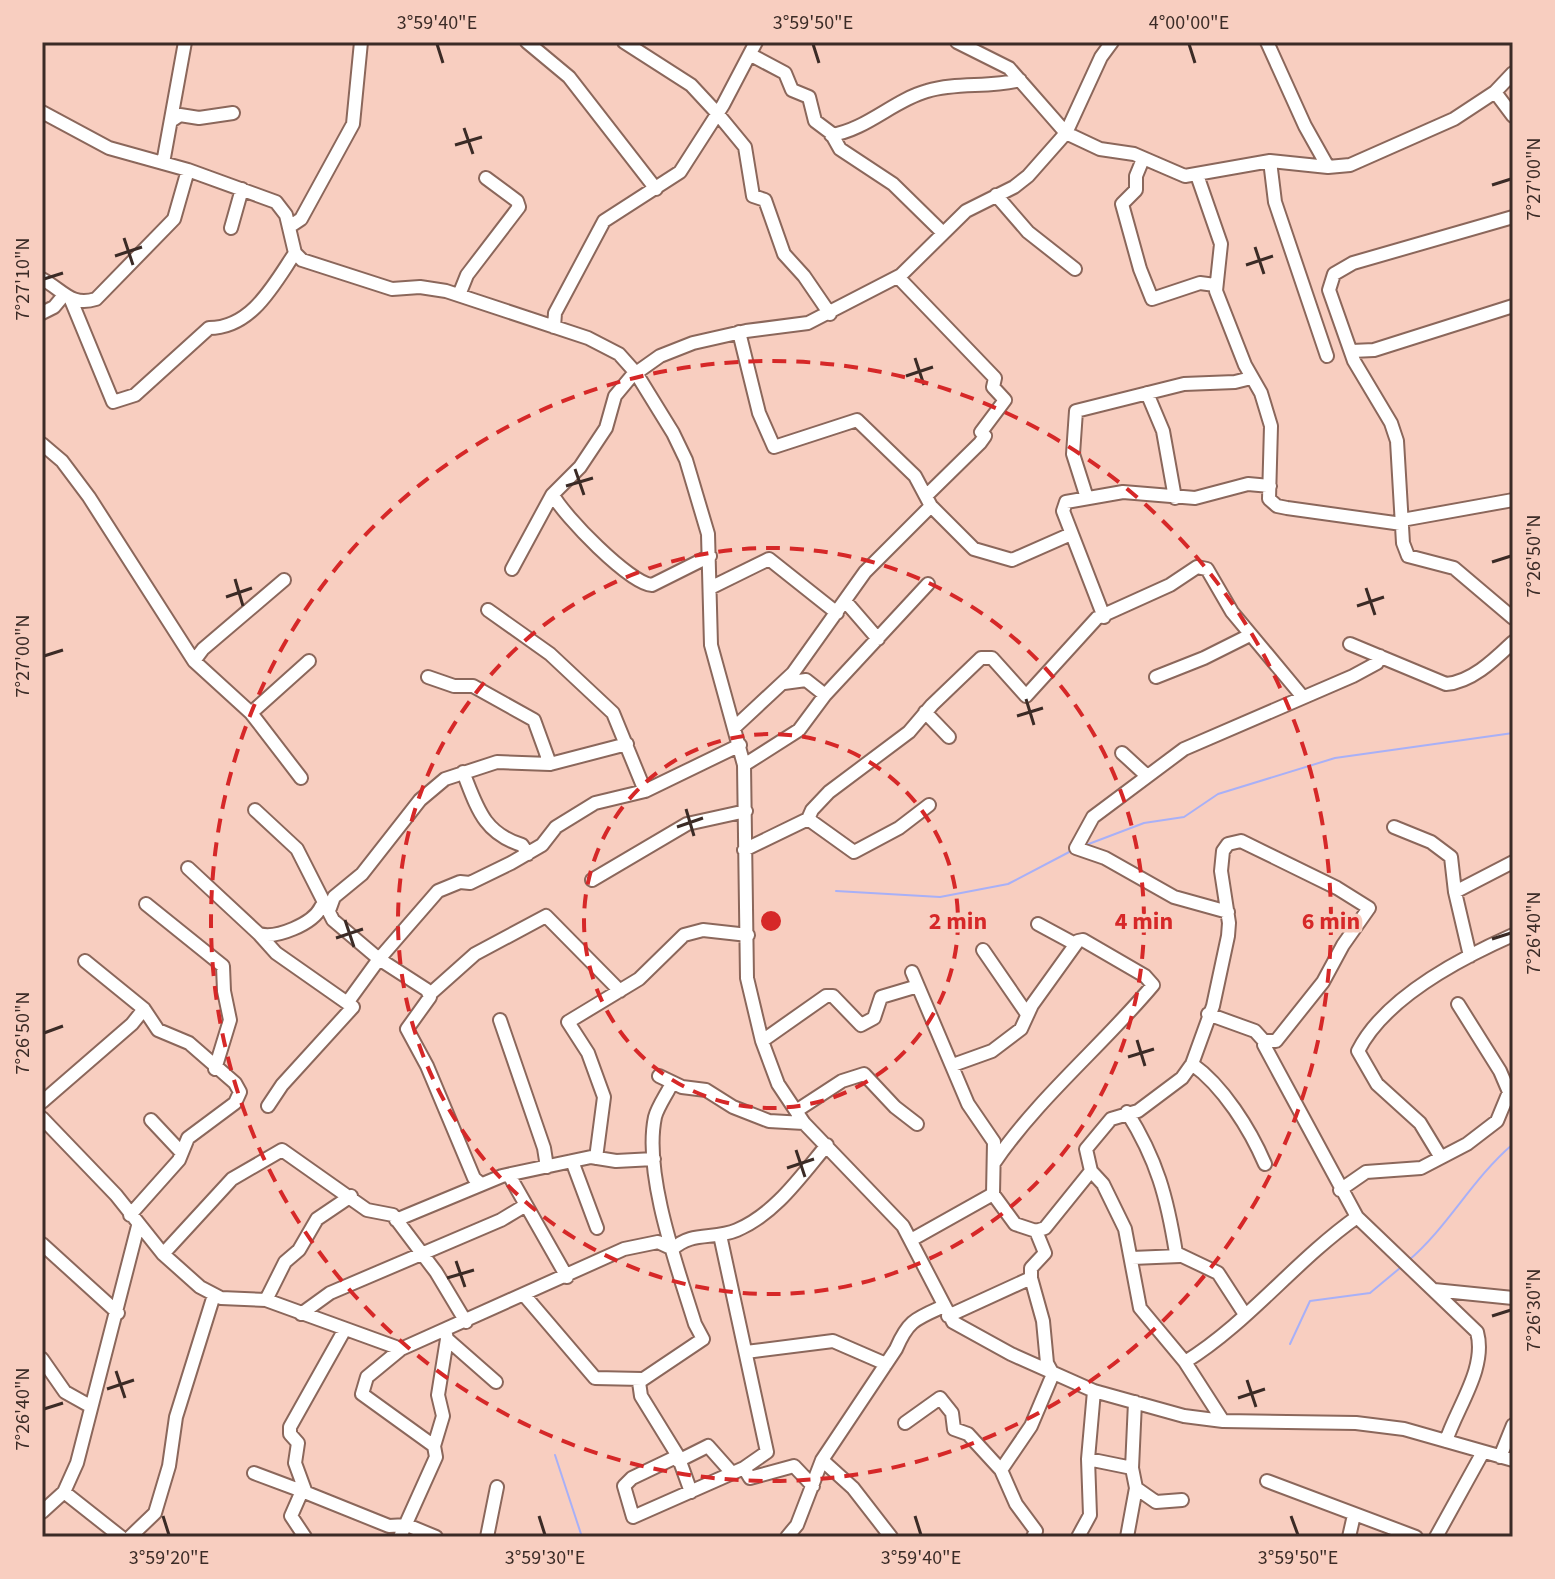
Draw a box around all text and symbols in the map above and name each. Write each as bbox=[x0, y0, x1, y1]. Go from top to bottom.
text: 3°59'40"E bbox=[397, 9, 477, 37]
text: 3°59'50"E bbox=[773, 9, 853, 37]
text: 4°00'00"E bbox=[1149, 9, 1229, 37]
text: 7°27'00"N bbox=[1520, 138, 1548, 220]
text: 7°27'10"N bbox=[9, 238, 37, 320]
text: 7°26'50"N bbox=[1520, 515, 1548, 597]
text: 7°27'00"N bbox=[9, 615, 37, 697]
text: 7°26'40"N bbox=[1520, 892, 1548, 974]
text: 2 min bbox=[929, 904, 987, 939]
text: 4 min bbox=[1115, 904, 1173, 939]
text: 6 min bbox=[1302, 904, 1360, 939]
centre of rings bbox=[757, 907, 785, 935]
text: 7°26'50"N bbox=[9, 992, 37, 1074]
text: 7°26'30"N bbox=[1520, 1269, 1548, 1351]
text: 7°26'40"N bbox=[9, 1368, 37, 1450]
text: 3°59'20"E bbox=[129, 1544, 209, 1572]
text: 3°59'30"E bbox=[505, 1544, 585, 1572]
text: 3°59'40"E bbox=[881, 1544, 961, 1572]
text: 3°59'50"E bbox=[1258, 1544, 1338, 1572]

